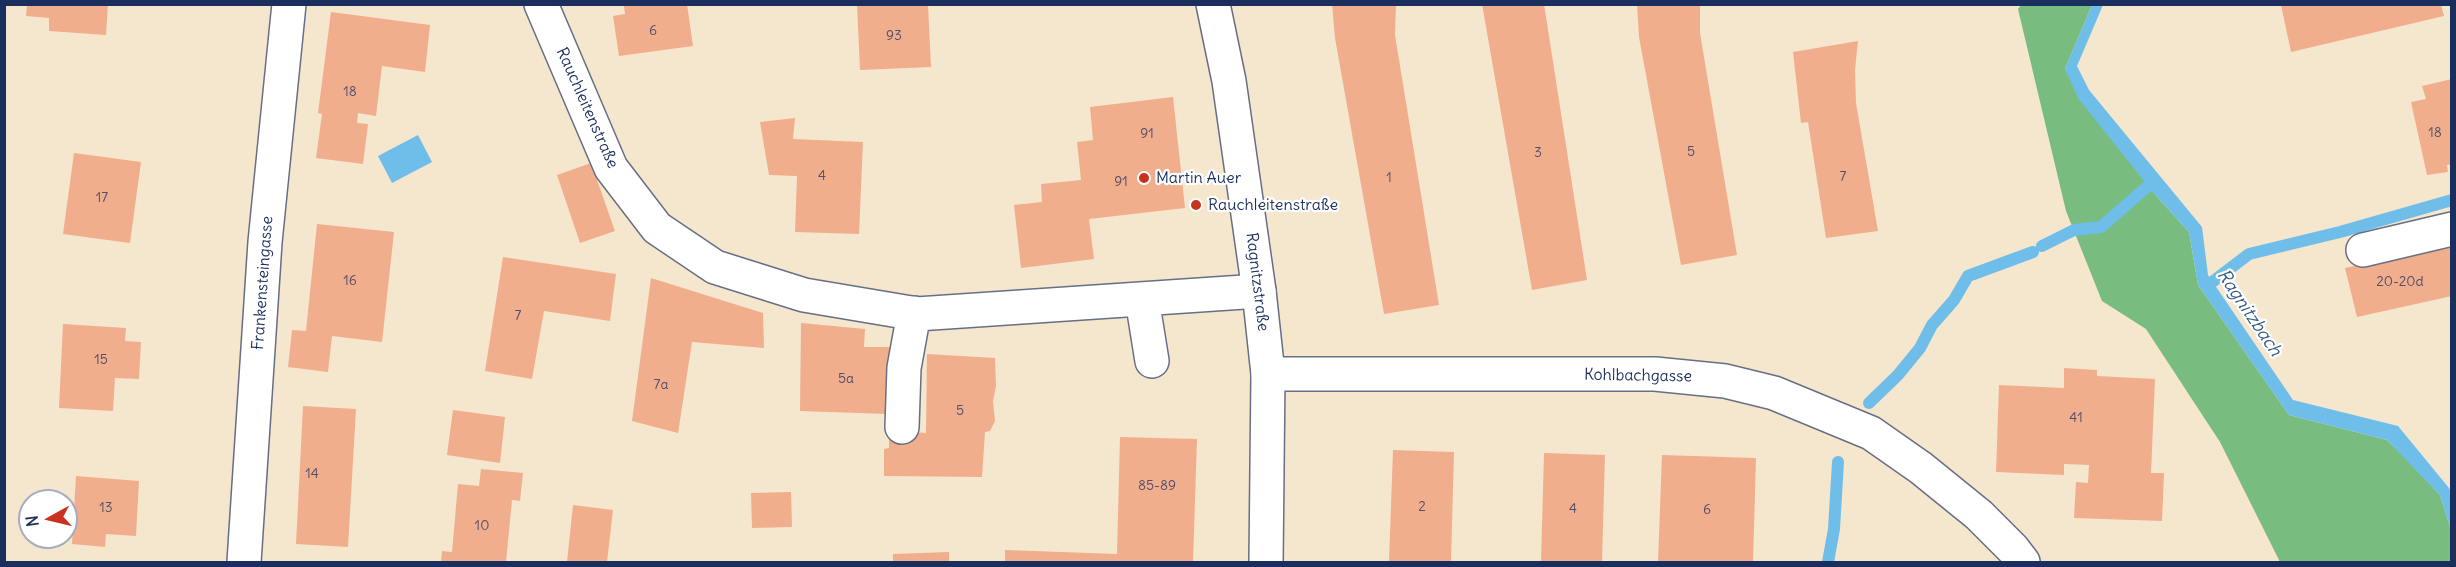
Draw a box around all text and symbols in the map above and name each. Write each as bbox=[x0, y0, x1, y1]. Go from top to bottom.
house number: 6 bbox=[649, 23, 657, 39]
house number: 93 bbox=[886, 28, 902, 44]
street label: Rauchleitenstraße bbox=[552, 45, 622, 171]
house number: 18 bbox=[343, 84, 357, 100]
house number: 18 bbox=[2428, 125, 2442, 141]
house number: 91 bbox=[1140, 126, 1154, 142]
house number: 5 bbox=[1687, 144, 1695, 160]
house number: 3 bbox=[1534, 145, 1542, 161]
house number: 4 bbox=[818, 168, 826, 184]
place label: Martin Auer bbox=[1156, 168, 1241, 188]
house number: 7 bbox=[1840, 169, 1846, 185]
house number: 1 bbox=[1386, 170, 1392, 186]
marker: Martin Auer bbox=[1137, 171, 1151, 185]
house number: 91 bbox=[1114, 174, 1128, 190]
house number: 17 bbox=[96, 190, 108, 206]
place label: Rauchleitenstraße bbox=[1208, 195, 1338, 215]
marker: Rauchleitenstraße bbox=[1189, 198, 1203, 212]
street label: Frankensteingasse bbox=[249, 215, 277, 351]
street label: Ragnitzstraße bbox=[1241, 231, 1273, 333]
water label: Ragnitzbach bbox=[2212, 265, 2286, 361]
house number: 16 bbox=[343, 273, 357, 289]
house number: 20-20d bbox=[2376, 274, 2424, 290]
house number: 7 bbox=[515, 308, 521, 324]
house number: 15 bbox=[94, 352, 108, 368]
street label: Kohlbachgasse bbox=[1584, 365, 1692, 387]
house number: 5a bbox=[838, 371, 854, 387]
house number: 7a bbox=[654, 377, 668, 393]
house number: 5 bbox=[956, 403, 964, 419]
house number: 41 bbox=[2069, 410, 2083, 426]
house number: 14 bbox=[305, 466, 319, 482]
house number: 85-89 bbox=[1138, 478, 1176, 494]
north arrow bbox=[18, 489, 78, 549]
house number: 2 bbox=[1418, 499, 1426, 515]
house number: 13 bbox=[99, 500, 113, 516]
house number: 4 bbox=[1569, 501, 1577, 517]
house number: 6 bbox=[1703, 502, 1711, 518]
text: N bbox=[21, 514, 43, 528]
house number: 10 bbox=[475, 518, 489, 534]

